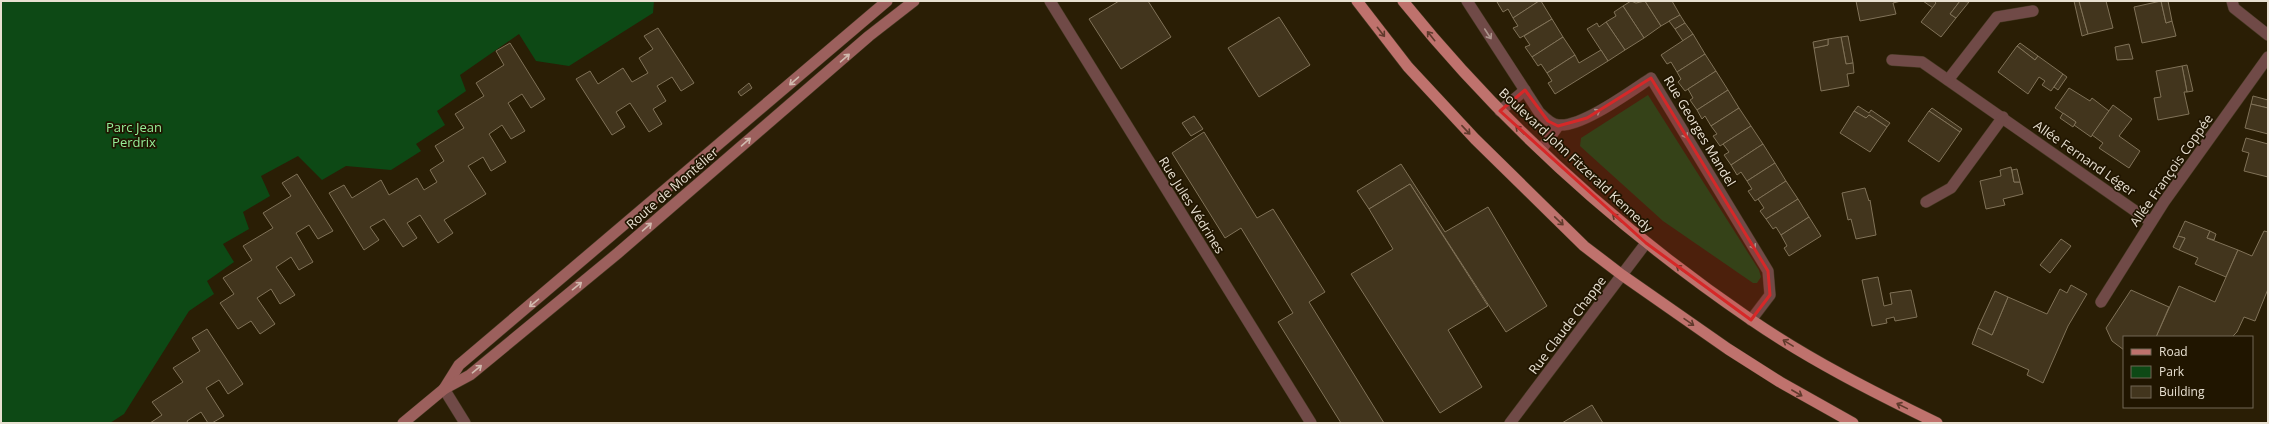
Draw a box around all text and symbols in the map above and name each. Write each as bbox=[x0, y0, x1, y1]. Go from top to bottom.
one-way arrow bbox=[1376, 26, 1385, 37]
one-way arrow bbox=[1485, 28, 1493, 40]
one-way arrow bbox=[1427, 30, 1436, 41]
one-way arrow bbox=[839, 53, 850, 62]
street label: Rue Georges Mandel bbox=[1660, 72, 1740, 190]
one-way arrow bbox=[789, 77, 799, 86]
street label: Boulevard John Fitzerald Kennedy bbox=[1495, 84, 1657, 236]
one-way arrow bbox=[1589, 108, 1601, 116]
street label: Allée François Coppée bbox=[2125, 110, 2217, 230]
street label: Allée Fernand Léger bbox=[2031, 116, 2140, 200]
park label: Parc Jean Perdrix bbox=[106, 118, 162, 151]
one-way arrow bbox=[1461, 124, 1470, 134]
one-way arrow bbox=[1515, 126, 1525, 135]
one-way arrow bbox=[1681, 127, 1689, 139]
one-way arrow bbox=[741, 138, 751, 147]
street label: Route de Montélier bbox=[622, 143, 722, 233]
street label: Rue Jules Védrines bbox=[1155, 153, 1229, 257]
one-way arrow bbox=[1611, 213, 1622, 222]
one-way arrow bbox=[1554, 216, 1564, 226]
one-way arrow bbox=[642, 223, 653, 232]
one-way arrow bbox=[1748, 238, 1756, 250]
one-way arrow bbox=[1676, 265, 1687, 273]
street label: Rue Claude Chappe bbox=[1524, 272, 1610, 378]
one-way arrow bbox=[571, 282, 582, 291]
one-way arrow bbox=[529, 298, 540, 307]
one-way arrow bbox=[1683, 318, 1694, 326]
legend bbox=[2123, 336, 2253, 408]
one-way arrow bbox=[1782, 338, 1794, 346]
text: Road bbox=[2159, 343, 2188, 360]
text: Park bbox=[2159, 363, 2185, 380]
one-way arrow bbox=[472, 365, 482, 374]
text: Building bbox=[2159, 383, 2205, 400]
one-way arrow bbox=[1791, 389, 1803, 397]
one-way arrow bbox=[1896, 402, 1908, 409]

